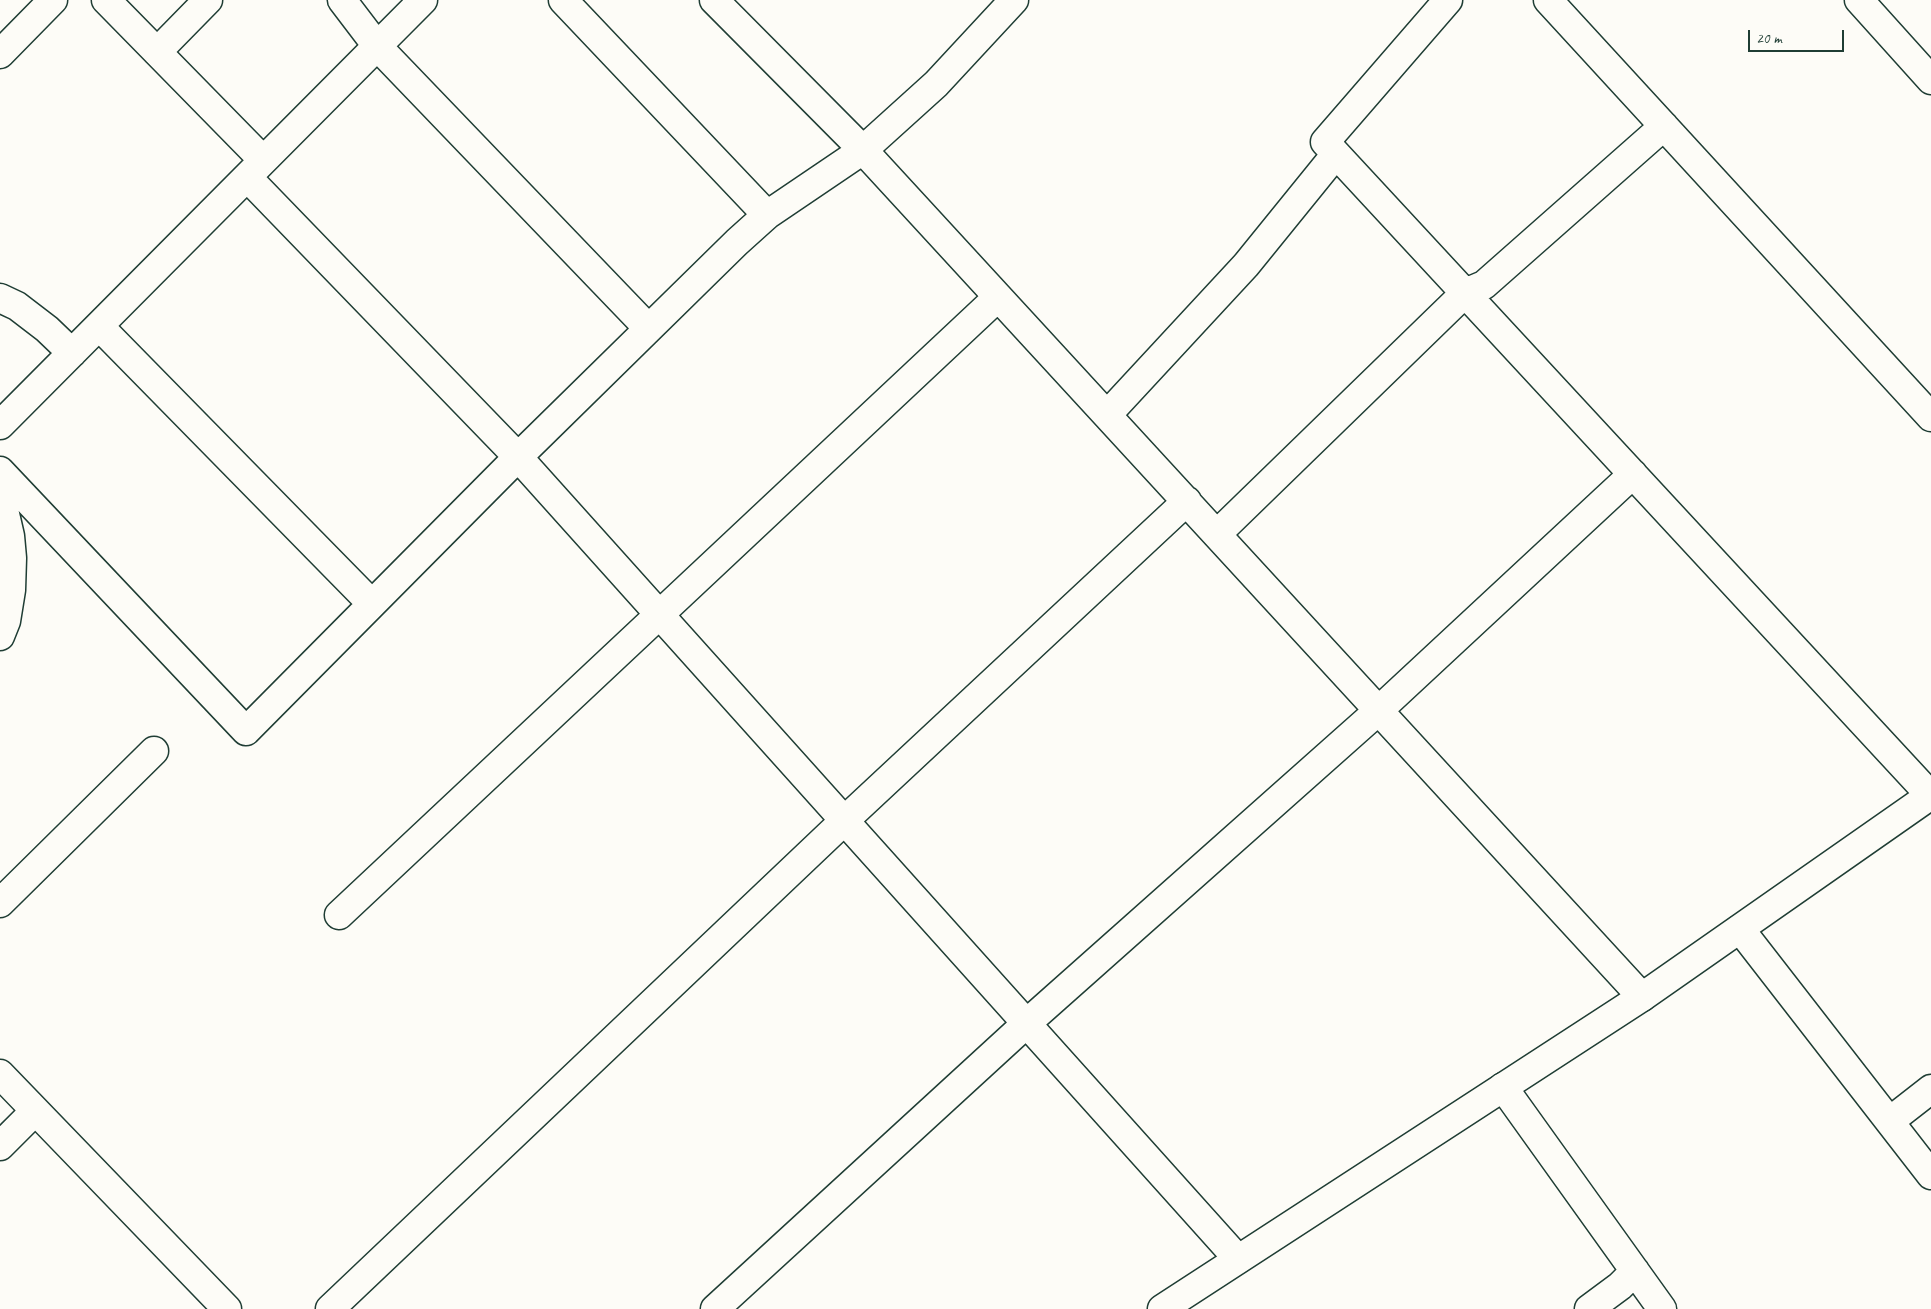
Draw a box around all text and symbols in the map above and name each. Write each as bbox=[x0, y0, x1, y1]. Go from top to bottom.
scale bar bbox=[1751, 20, 1847, 52]
text: 20 m bbox=[1756, 29, 1782, 48]

